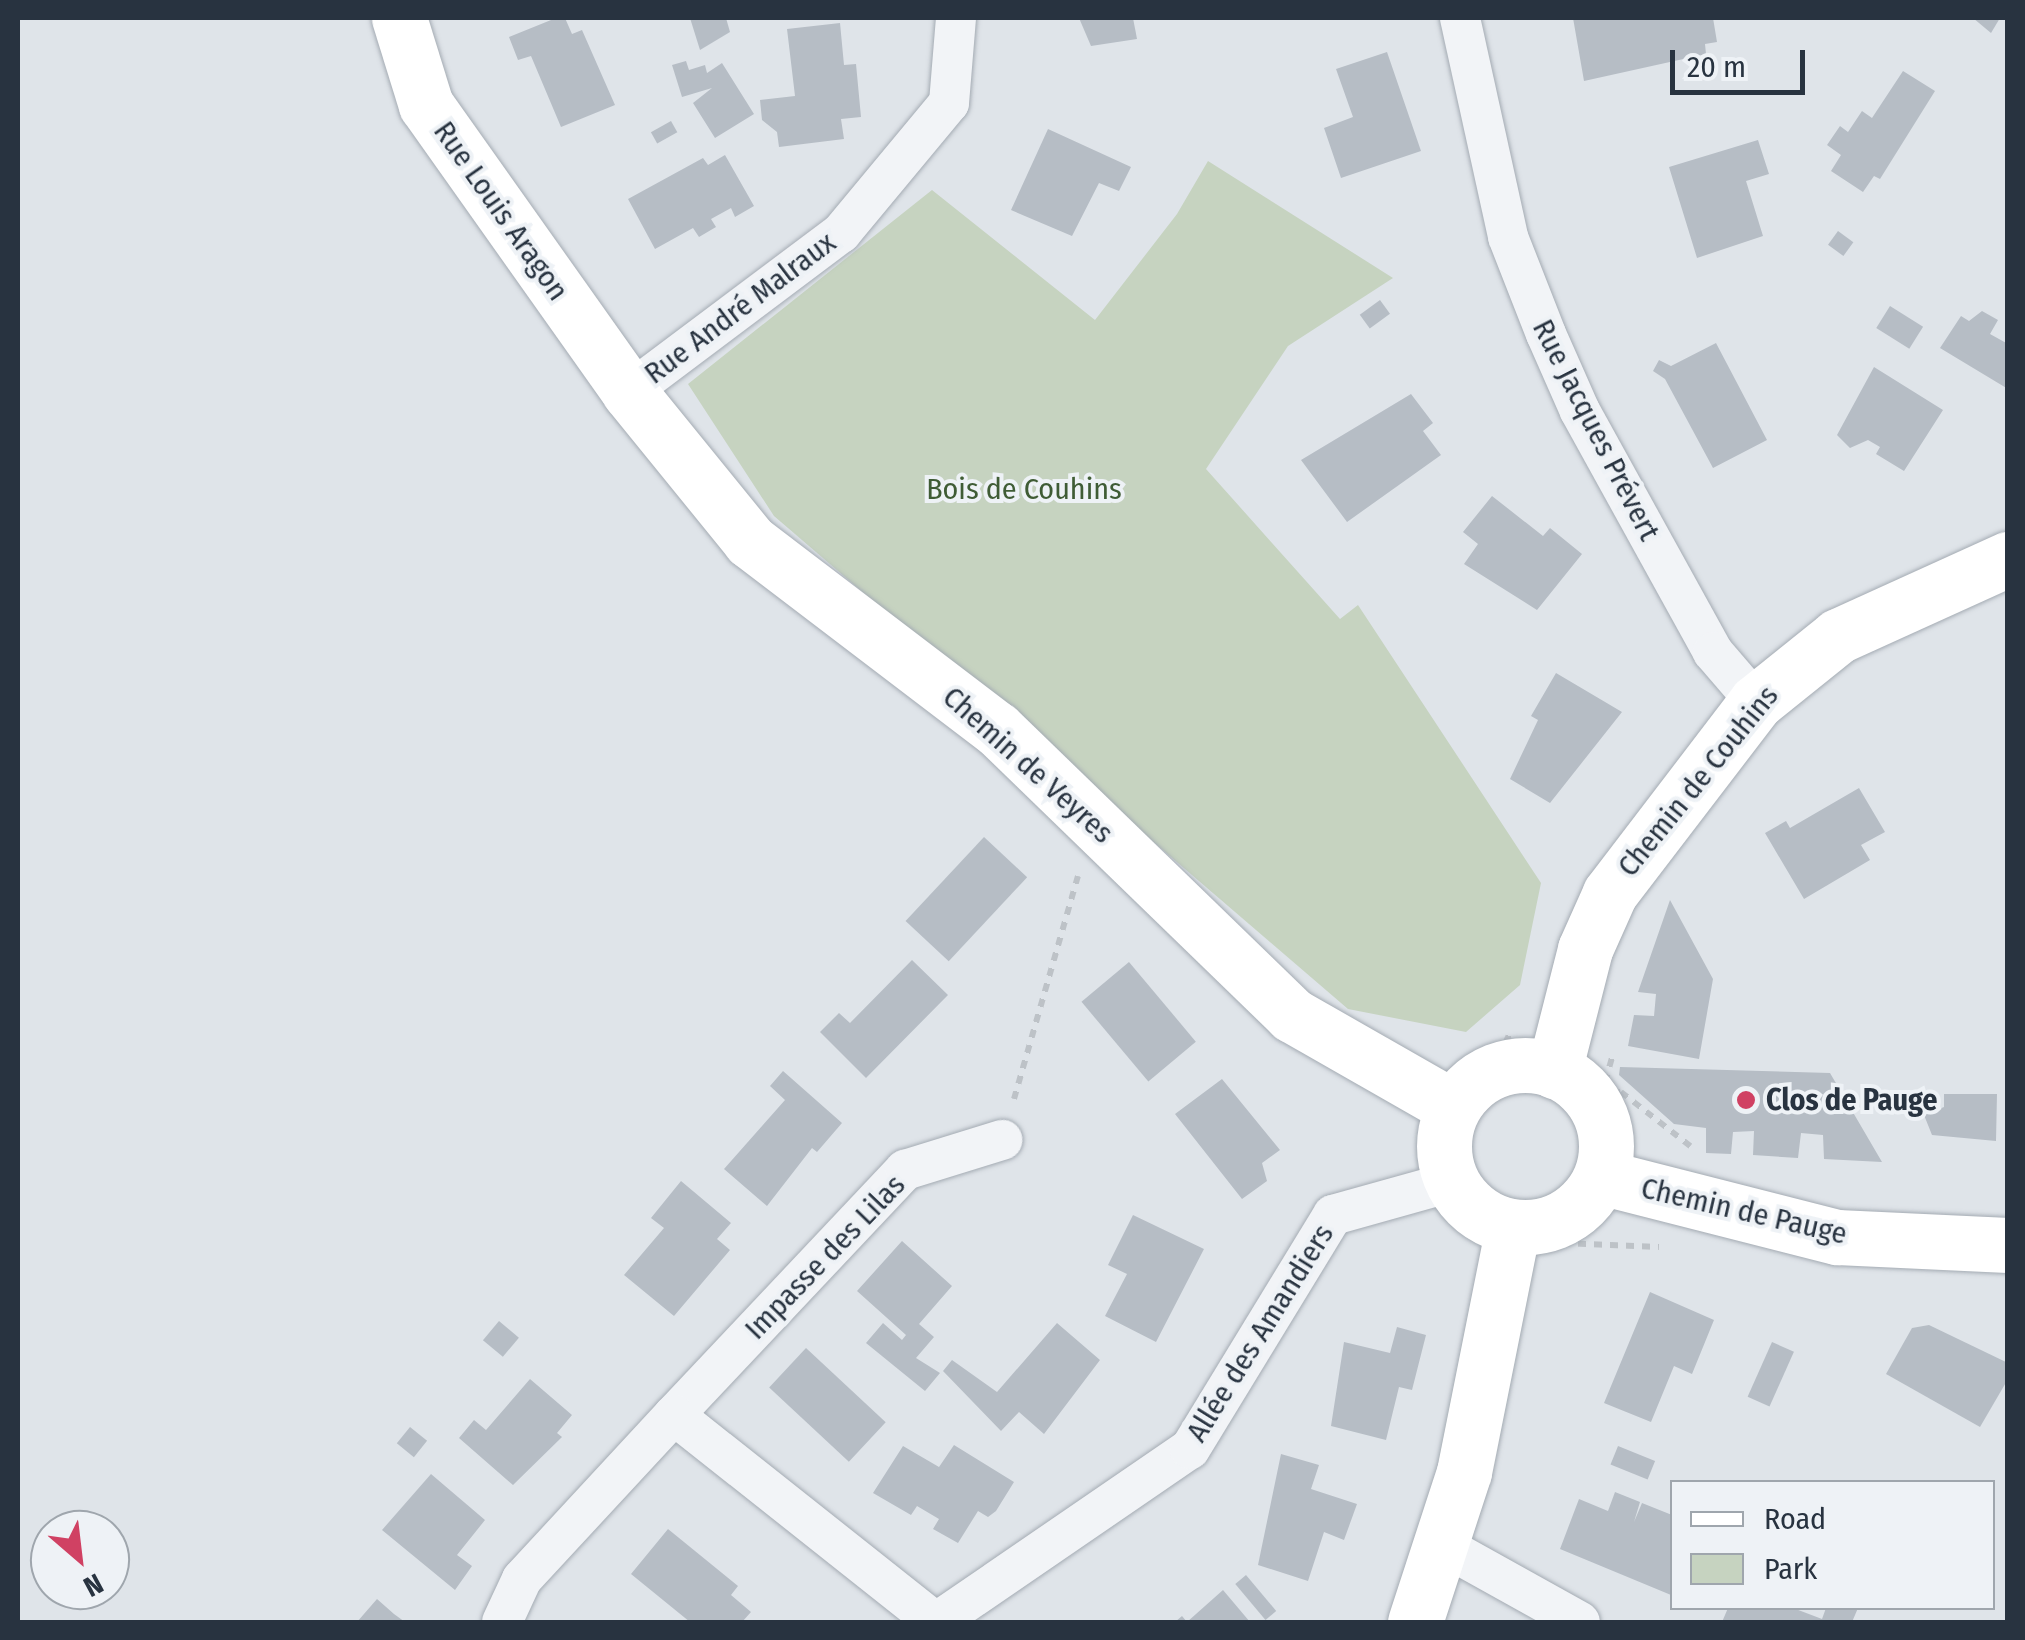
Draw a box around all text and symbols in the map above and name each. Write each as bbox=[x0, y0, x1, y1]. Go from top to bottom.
scale bar bbox=[1675, 30, 1810, 92]
text: 20 m bbox=[1687, 49, 1746, 85]
street label: Rue Louis Aragon bbox=[426, 115, 576, 307]
street label: Rue André Malraux bbox=[637, 224, 843, 392]
street label: Rue Jacques Prévert bbox=[1525, 313, 1667, 547]
park label: Bois de Couhins bbox=[926, 471, 1122, 507]
street label: Chemin de Couhins bbox=[1610, 678, 1786, 884]
street label: Chemin de Veyres bbox=[935, 679, 1121, 851]
place label: Clos de Pauge bbox=[1766, 1082, 1938, 1118]
marker: Clos de Pauge bbox=[1735, 1089, 1757, 1111]
street label: Impasse des Lilas bbox=[737, 1167, 913, 1347]
street label: Chemin de Pauge bbox=[1638, 1170, 1850, 1252]
street label: Allée des Amandiers bbox=[1179, 1218, 1341, 1448]
legend bbox=[1670, 1480, 1995, 1610]
text: Road bbox=[1764, 1501, 1826, 1537]
north arrow bbox=[30, 1510, 130, 1610]
text: Park bbox=[1764, 1551, 1817, 1587]
text: N bbox=[78, 1567, 109, 1604]

